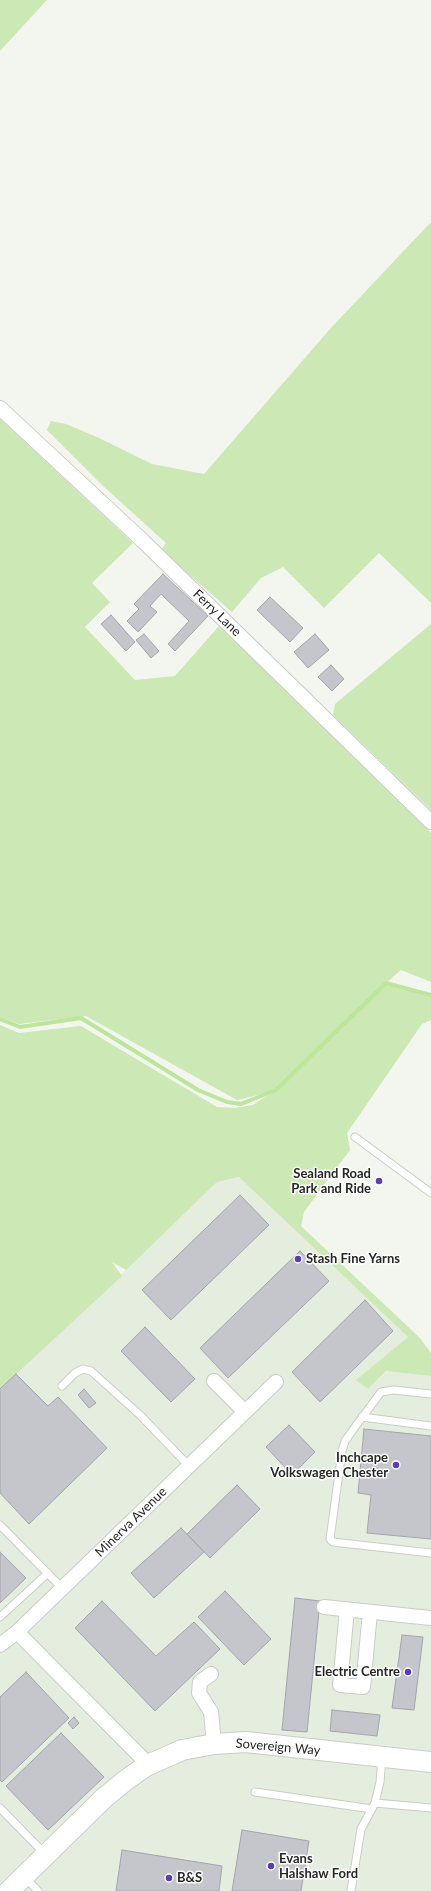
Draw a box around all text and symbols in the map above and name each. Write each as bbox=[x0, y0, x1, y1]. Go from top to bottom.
street label: Ferry Lane bbox=[190, 586, 244, 640]
place label: Sealand Road Park and Ride bbox=[291, 1166, 371, 1197]
marker: Sealand Road Park and Ride bbox=[374, 1176, 384, 1186]
place label: Stash Fine Yarns bbox=[306, 1251, 400, 1267]
marker: Stash Fine Yarns bbox=[293, 1254, 303, 1264]
place label: Inchcape Volkswagen Chester bbox=[270, 1450, 388, 1481]
marker: Inchcape Volkswagen Chester bbox=[391, 1460, 401, 1470]
street label: Minerva Avenue bbox=[92, 1484, 170, 1560]
place label: Electric Centre bbox=[315, 1664, 400, 1680]
marker: Electric Centre bbox=[403, 1667, 413, 1677]
street label: Sovereign Way bbox=[235, 1736, 321, 1758]
place label: Evans Halshaw Ford bbox=[279, 1851, 358, 1882]
marker: Evans Halshaw Ford bbox=[266, 1861, 276, 1871]
place label: B&S bbox=[177, 1870, 202, 1886]
marker: B&S bbox=[164, 1873, 174, 1883]

